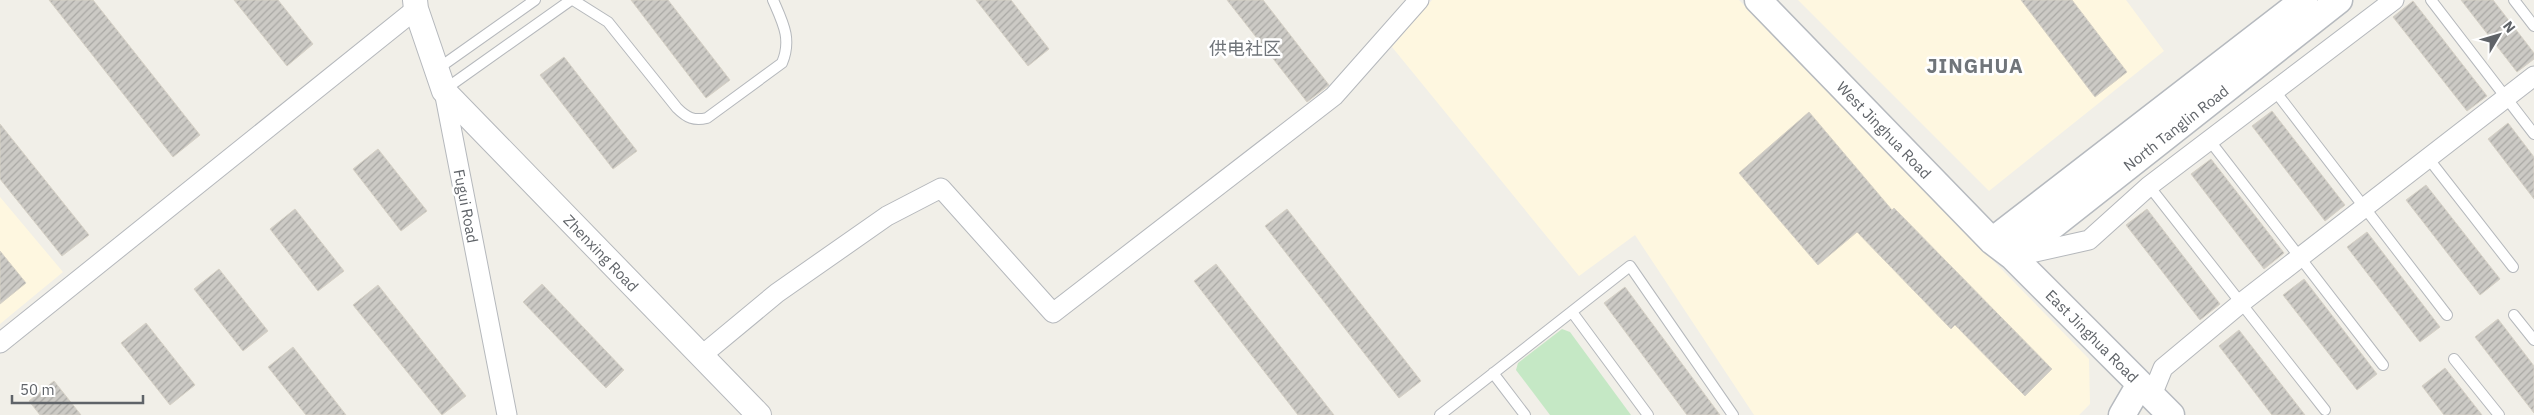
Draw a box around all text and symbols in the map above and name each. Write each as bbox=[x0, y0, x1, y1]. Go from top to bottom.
north arrow bbox=[2474, 10, 2524, 60]
text: N bbox=[2499, 17, 2519, 37]
district label: 供电社区 bbox=[1209, 37, 1281, 60]
district label: JINGHUA bbox=[1926, 52, 2024, 79]
street label: West Jinghua Road bbox=[1833, 77, 1935, 183]
street label: North Tanglin Road bbox=[2120, 81, 2232, 175]
street label: Fugui Road bbox=[450, 168, 482, 244]
street label: Zhenxing Road bbox=[560, 211, 642, 295]
street label: East Jinghua Road bbox=[2042, 286, 2142, 386]
scale bar bbox=[12, 372, 144, 404]
text: 50 m bbox=[20, 380, 55, 399]

